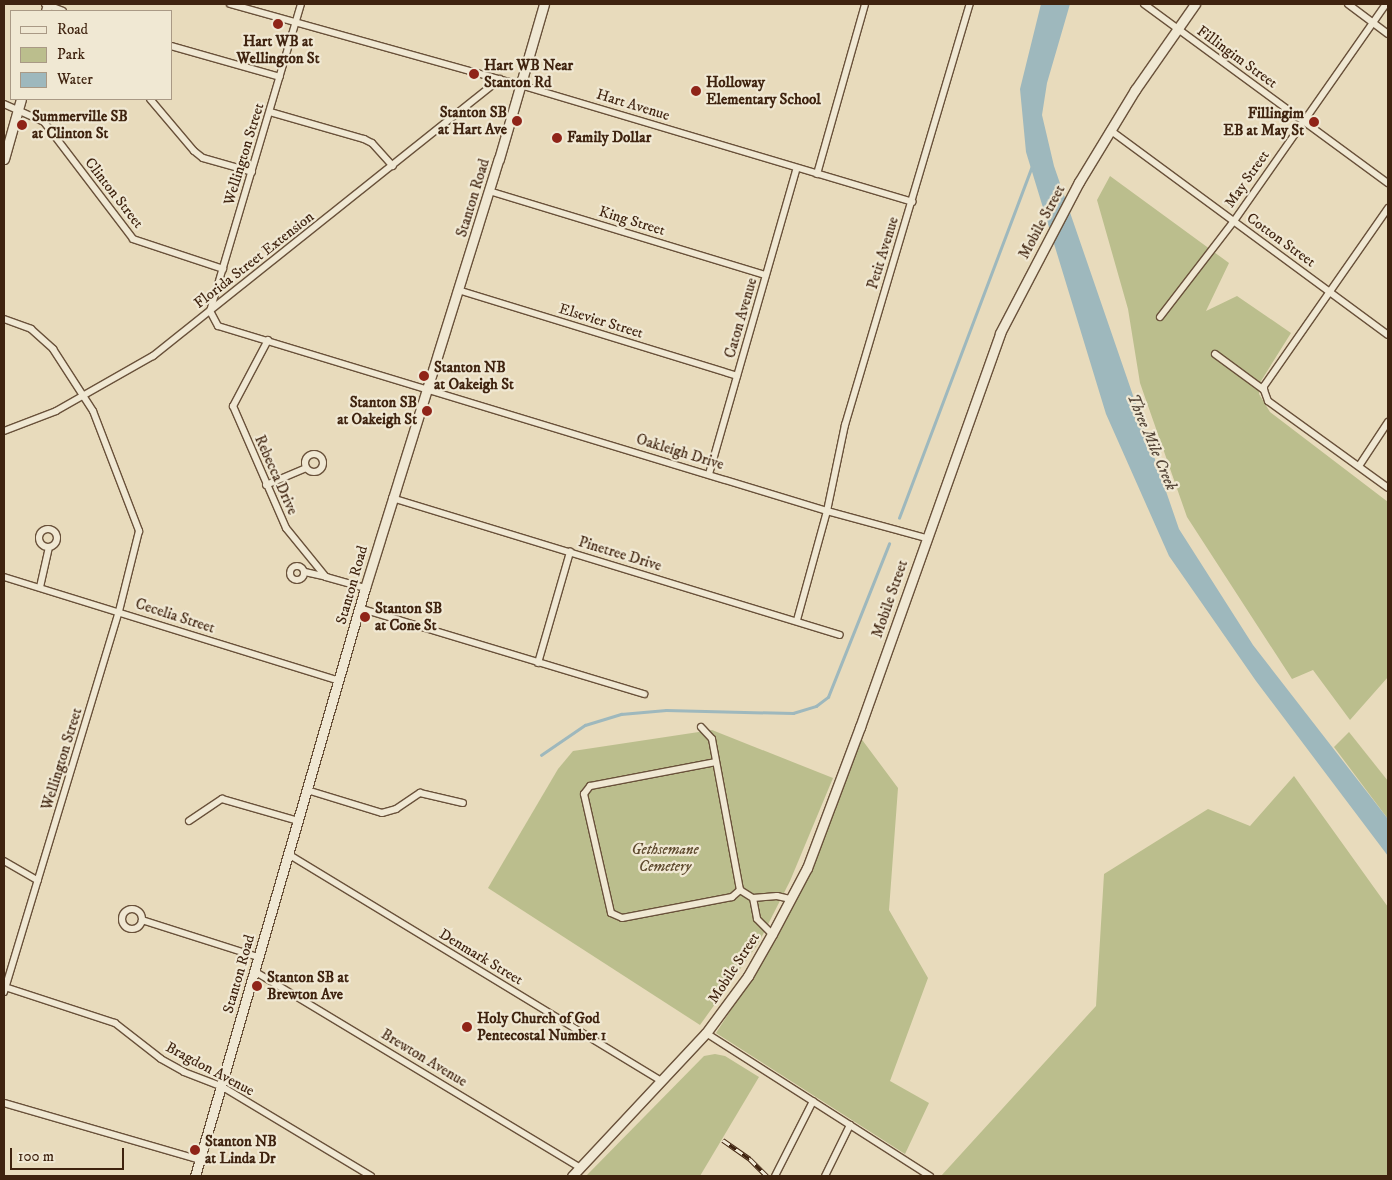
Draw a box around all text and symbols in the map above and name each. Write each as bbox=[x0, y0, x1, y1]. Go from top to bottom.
legend bbox=[10, 10, 172, 100]
marker: Hart WB at Wellington St bbox=[272, 18, 284, 30]
text: Road bbox=[57, 20, 88, 39]
street label: Fillingim Street bbox=[1193, 22, 1281, 92]
place label: Hart WB at Wellington St bbox=[236, 32, 320, 67]
text: Park bbox=[57, 45, 85, 64]
place label: Hart WB Near Stanton Rd bbox=[484, 56, 573, 91]
marker: Hart WB Near Stanton Rd bbox=[468, 68, 480, 80]
text: Water bbox=[57, 70, 93, 89]
place label: Holloway Elementary School bbox=[706, 73, 821, 108]
street label: Hart Avenue bbox=[594, 85, 672, 125]
marker: Holloway Elementary School bbox=[690, 85, 702, 97]
street label: Wellington Street bbox=[220, 101, 268, 207]
place label: Stanton SB at Hart Ave bbox=[438, 103, 507, 138]
place label: Fillingim EB at May St bbox=[1223, 104, 1304, 139]
place label: Summerville SB at Clinton St bbox=[32, 107, 128, 142]
marker: Stanton SB at Hart Ave bbox=[511, 115, 523, 127]
marker: Fillingim EB at May St bbox=[1308, 116, 1320, 128]
marker: Summerville SB at Clinton St bbox=[16, 119, 28, 131]
place label: Family Dollar bbox=[567, 129, 651, 147]
marker: Family Dollar bbox=[551, 132, 563, 144]
street label: May Street bbox=[1221, 147, 1273, 211]
street label: Clinton Street bbox=[81, 154, 147, 232]
street label: Stanton Road bbox=[453, 157, 493, 239]
street label: Mobile Street bbox=[1015, 182, 1069, 262]
street label: King Street bbox=[597, 202, 667, 240]
street label: Florida Street Extension bbox=[191, 208, 317, 312]
street label: Cotton Street bbox=[1243, 209, 1319, 271]
street label: Petit Avenue bbox=[863, 215, 903, 291]
street label: Caton Avenue bbox=[721, 276, 761, 360]
street label: Elsevier Street bbox=[557, 300, 645, 342]
place label: Stanton NB at Oakeigh St bbox=[434, 358, 514, 393]
marker: Stanton NB at Oakeigh St bbox=[418, 370, 430, 382]
water label: Three Mile Creek bbox=[1123, 391, 1181, 493]
place label: Stanton SB at Oakeigh St bbox=[337, 393, 417, 428]
marker: Stanton SB at Oakeigh St bbox=[421, 405, 433, 417]
street label: Oakleigh Drive bbox=[634, 430, 726, 474]
street label: Rebecca Drive bbox=[250, 432, 302, 518]
street label: Pinetree Drive bbox=[576, 533, 664, 575]
street label: Stanton Road bbox=[332, 544, 372, 626]
street label: Mobile Street bbox=[868, 558, 912, 640]
street label: Cecelia Street bbox=[133, 595, 217, 637]
place label: Stanton SB at Cone St bbox=[375, 599, 442, 634]
marker: Stanton SB at Cone St bbox=[359, 611, 371, 623]
street label: Wellington Street bbox=[38, 706, 86, 812]
park label: Gethsemane Cemetery bbox=[631, 840, 699, 875]
street label: Denmark Street bbox=[436, 925, 526, 989]
street label: Mobile Street bbox=[704, 929, 764, 1007]
street label: Stanton Road bbox=[219, 933, 259, 1015]
place label: Stanton SB at Brewton Ave bbox=[267, 968, 349, 1003]
marker: Stanton SB at Brewton Ave bbox=[251, 980, 263, 992]
place label: Holy Church of God Pentecostal Number 1 bbox=[477, 1009, 606, 1044]
marker: Holy Church of God Pentecostal Number 1 bbox=[461, 1021, 473, 1033]
street label: Brewton Avenue bbox=[378, 1025, 470, 1091]
street label: Bragdon Avenue bbox=[163, 1038, 257, 1100]
place label: Stanton NB at Linda Dr bbox=[205, 1132, 277, 1167]
scale bar bbox=[12, 1138, 126, 1170]
marker: Stanton NB at Linda Dr bbox=[189, 1144, 201, 1156]
text: 100 m bbox=[18, 1147, 54, 1166]

